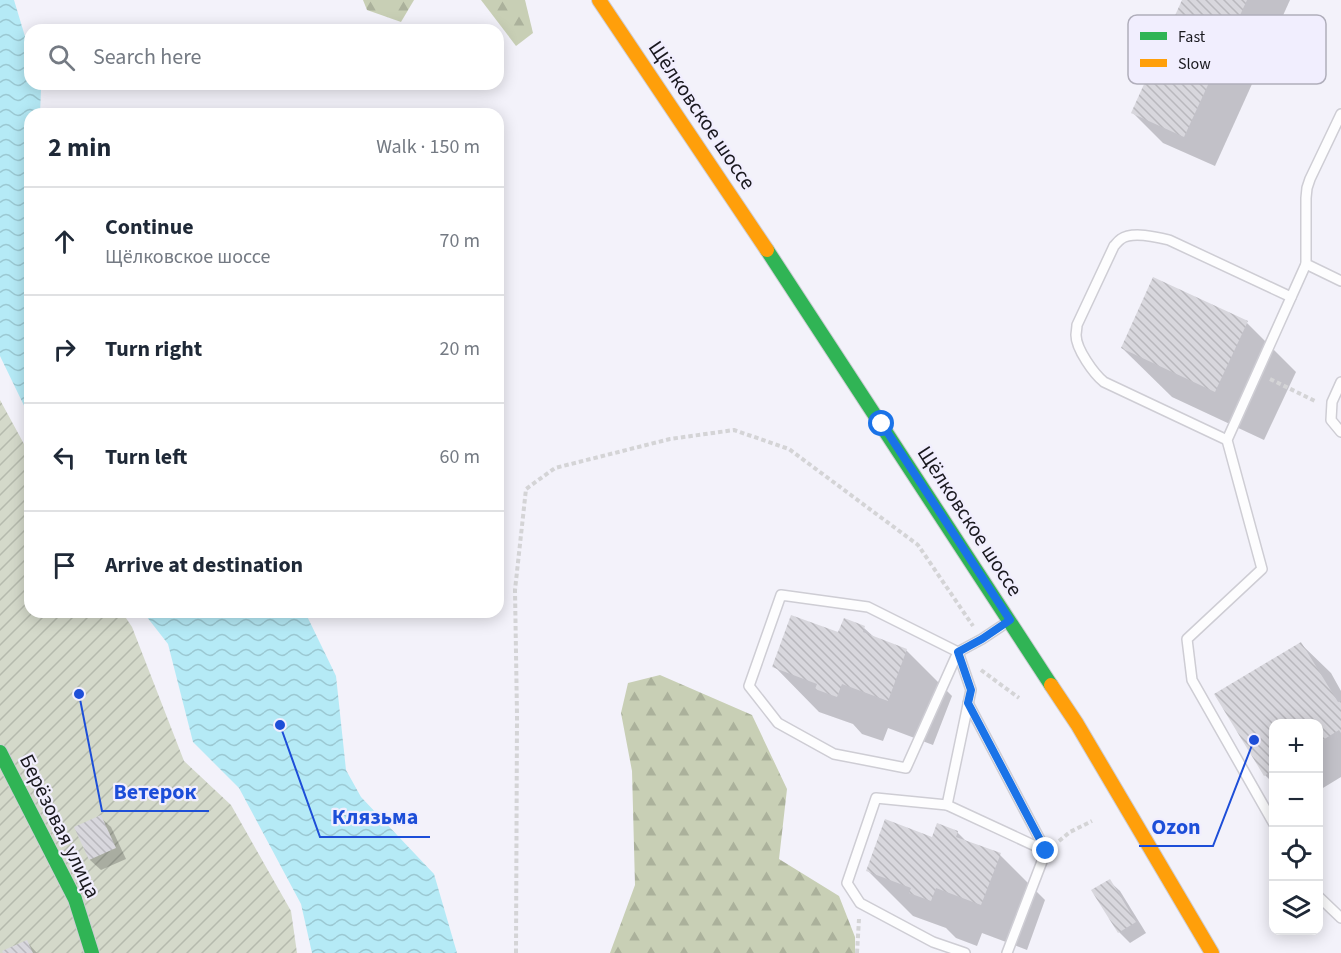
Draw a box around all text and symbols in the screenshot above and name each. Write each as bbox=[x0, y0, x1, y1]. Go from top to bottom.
legend bbox=[1128, 15, 1326, 84]
search box bbox=[24, 24, 504, 90]
text: Fast bbox=[1178, 26, 1206, 48]
street label: Щёлковское шоссе bbox=[641, 35, 763, 195]
icon: search bbox=[45, 41, 78, 74]
text: Search here bbox=[93, 41, 201, 73]
text: Slow bbox=[1178, 53, 1211, 75]
text: 2 min bbox=[48, 129, 111, 166]
text: Walk · 150 m bbox=[376, 133, 480, 161]
text: Continue bbox=[105, 211, 194, 243]
icon: ahead bbox=[48, 225, 81, 258]
text: 70 m bbox=[440, 227, 480, 255]
text: Щёлковское шоссе bbox=[105, 243, 270, 271]
icon: right bbox=[48, 333, 81, 366]
text: Turn right bbox=[105, 333, 202, 365]
text: 20 m bbox=[440, 335, 480, 363]
route start bbox=[868, 410, 894, 436]
street label: Щёлковское шоссе bbox=[910, 440, 1030, 602]
icon: left bbox=[48, 441, 81, 474]
text: Turn left bbox=[105, 441, 187, 473]
text: 60 m bbox=[440, 443, 480, 471]
icon: arrive bbox=[48, 549, 81, 582]
text: Arrive at destination bbox=[105, 549, 303, 581]
map controls bbox=[1269, 719, 1323, 935]
button: + bbox=[1269, 719, 1323, 773]
street label: Берёзовая улица bbox=[12, 749, 108, 903]
callout: Ветерок bbox=[102, 771, 209, 811]
button: − bbox=[1269, 773, 1323, 827]
text: Ветерок bbox=[113, 776, 197, 808]
callout: Клязьма bbox=[320, 797, 430, 837]
text: Клязьма bbox=[332, 801, 418, 833]
callout: Ozon bbox=[1139, 806, 1213, 846]
text: Ozon bbox=[1151, 811, 1201, 843]
button: locate bbox=[1269, 827, 1323, 881]
route end bbox=[1032, 837, 1058, 863]
button: layers bbox=[1269, 881, 1323, 935]

